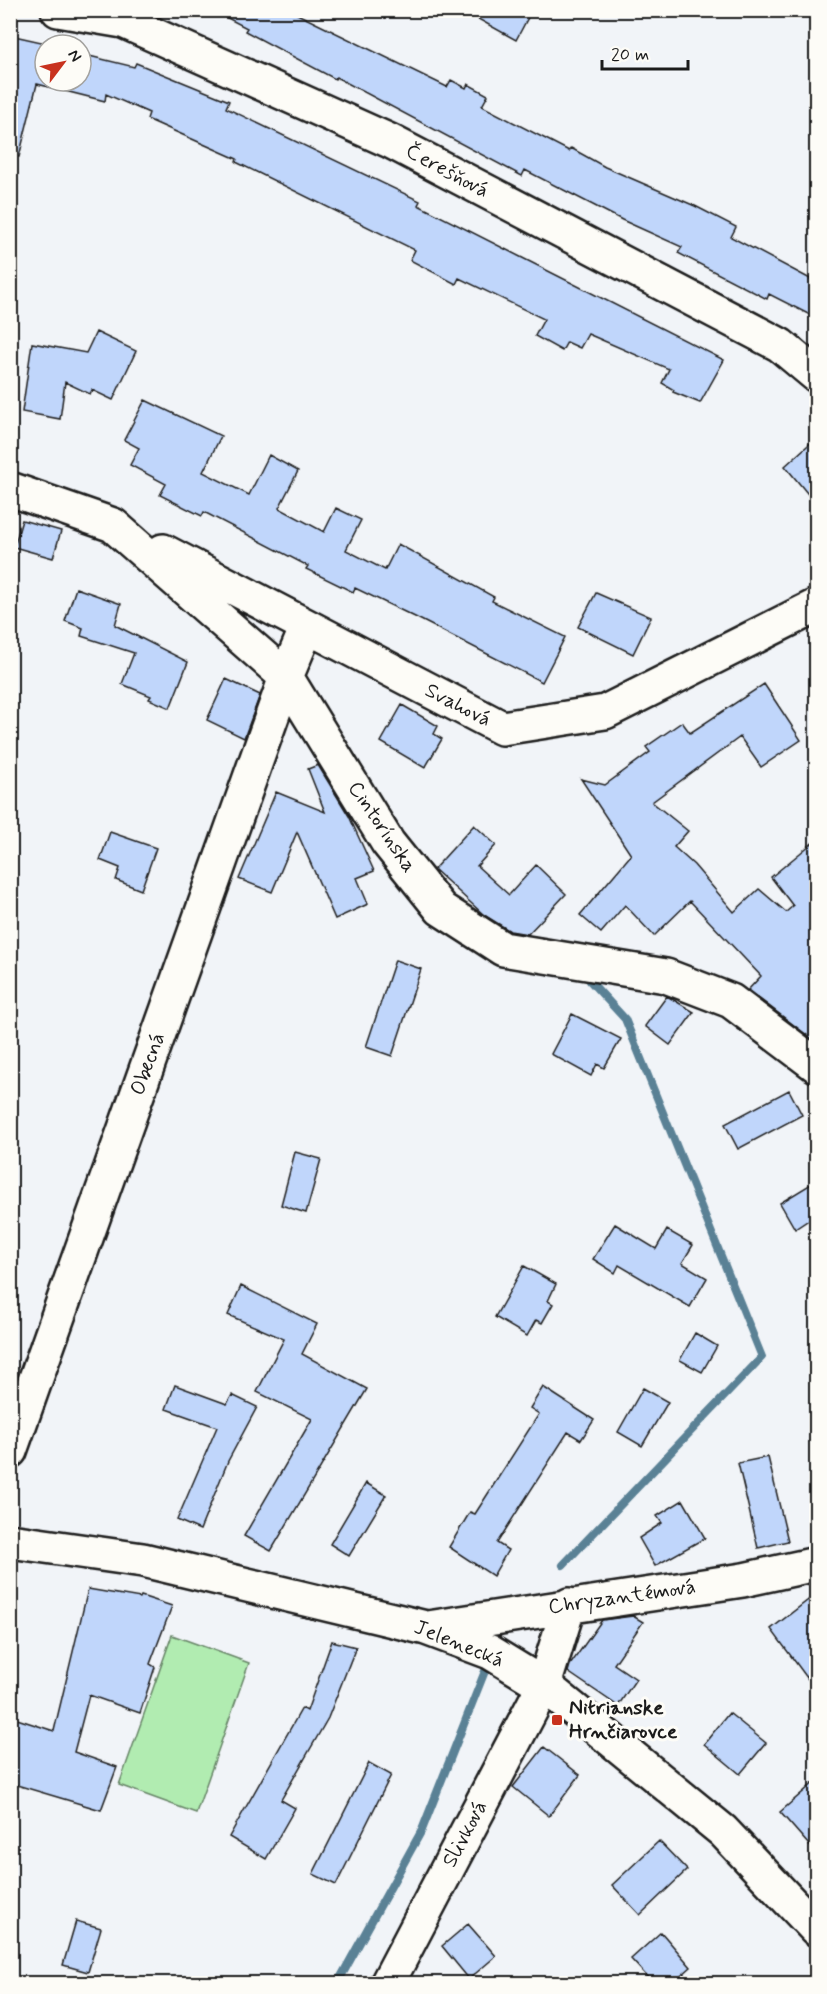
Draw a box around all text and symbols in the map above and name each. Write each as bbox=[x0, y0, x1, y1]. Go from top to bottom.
north arrow bbox=[33, 33, 93, 93]
scale bar bbox=[602, 33, 688, 71]
text: 20 m bbox=[611, 43, 649, 67]
text: N bbox=[63, 46, 86, 66]
street label: Čerešňová bbox=[400, 137, 494, 205]
street label: Svahová bbox=[420, 676, 496, 734]
street label: Cintorínska bbox=[341, 776, 423, 878]
street label: Obecná bbox=[124, 1029, 172, 1099]
street label: Chryzantémová bbox=[547, 1573, 697, 1621]
street label: Jelenecká bbox=[410, 1613, 508, 1675]
place label: Nitrianske Hrnčiarovce bbox=[569, 1694, 678, 1746]
marker: Nitrianske Hrnčiarovce bbox=[550, 1713, 564, 1727]
street label: Slivková bbox=[436, 1796, 494, 1872]

